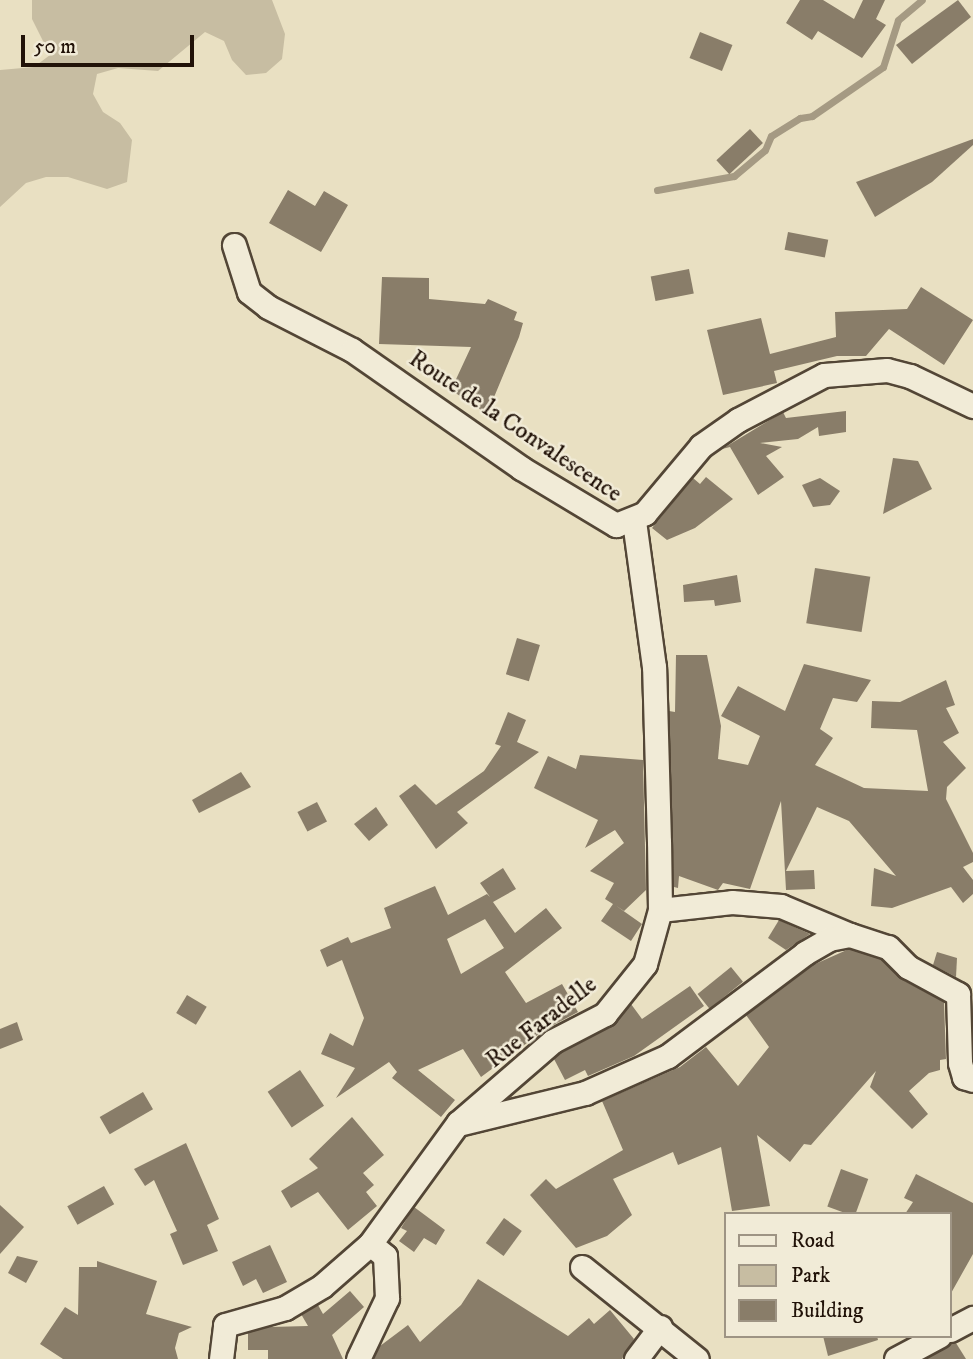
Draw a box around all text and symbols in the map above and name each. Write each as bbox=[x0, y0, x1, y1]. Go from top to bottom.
scale bar bbox=[24, 21, 198, 65]
text: 50 m bbox=[34, 34, 76, 60]
street label: Route de la Convalescence bbox=[403, 345, 627, 509]
street label: Rue Faradelle bbox=[481, 971, 603, 1075]
legend bbox=[724, 1212, 952, 1338]
text: Road bbox=[791, 1228, 835, 1254]
text: Park bbox=[791, 1263, 830, 1289]
text: Building bbox=[791, 1298, 863, 1324]

